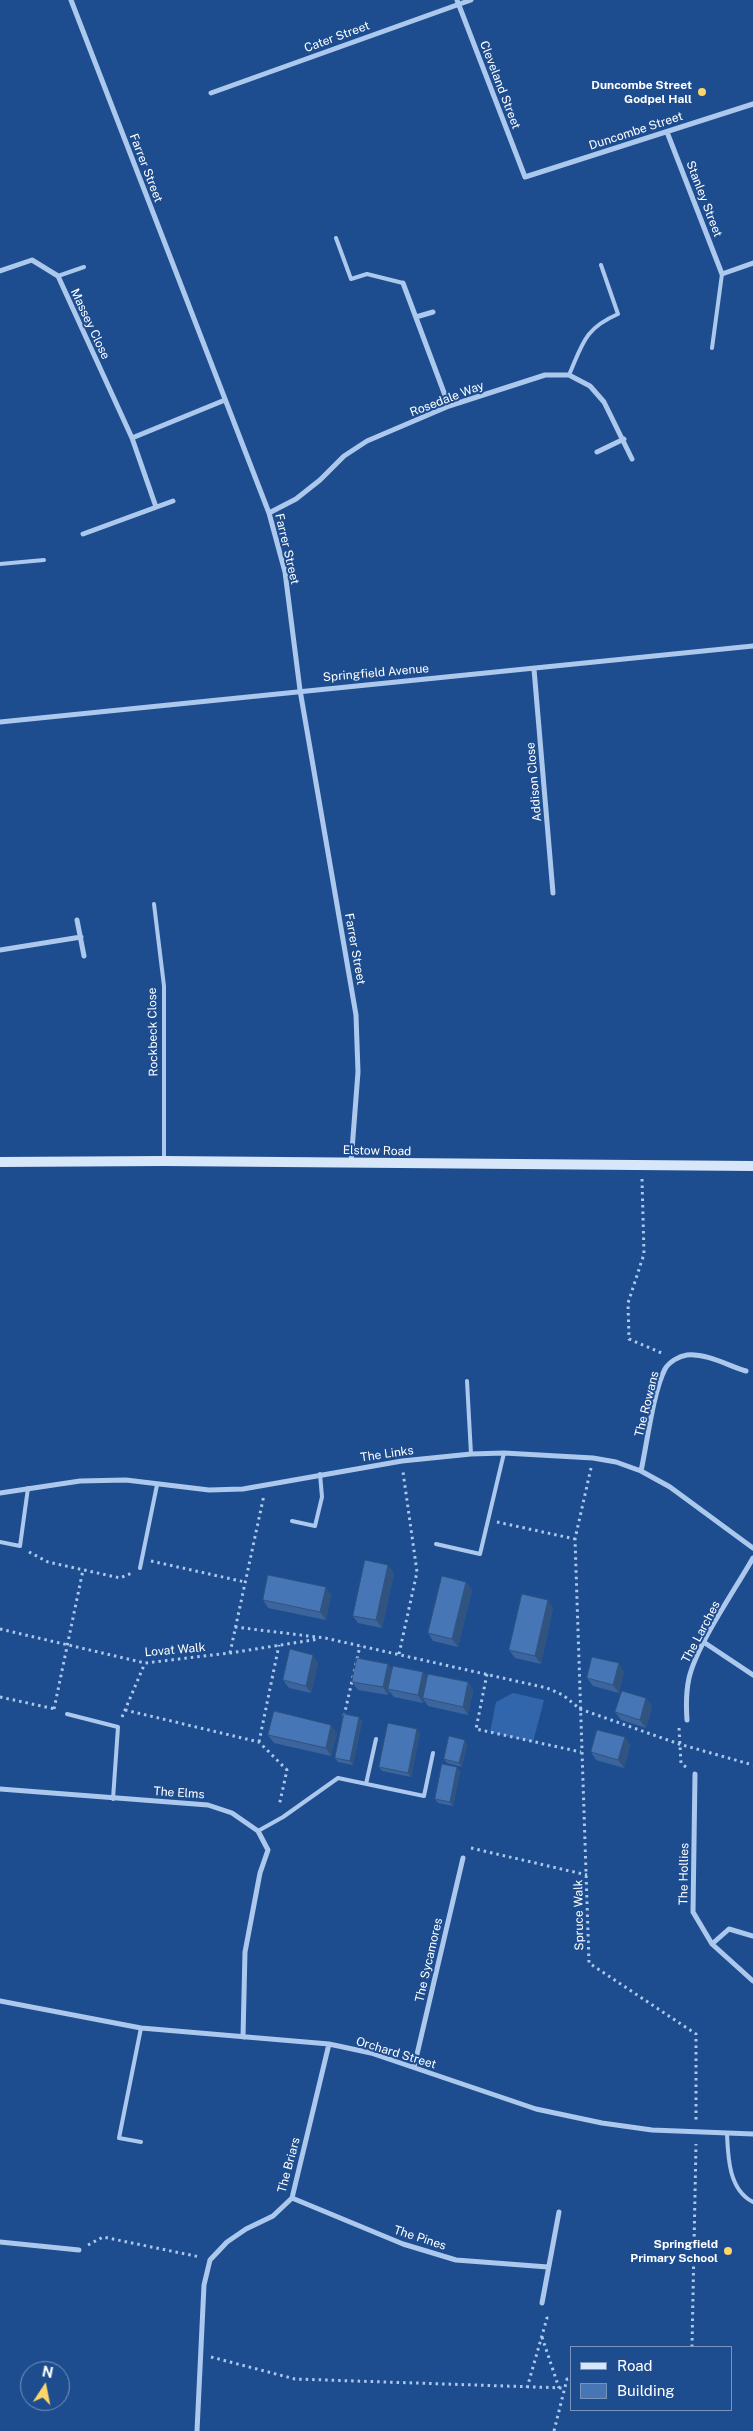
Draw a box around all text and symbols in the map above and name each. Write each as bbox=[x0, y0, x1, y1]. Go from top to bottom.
street label: Cater Street bbox=[302, 19, 372, 55]
street label: Cleveland Street bbox=[477, 39, 523, 131]
place label: Duncombe Street Godpel Hall bbox=[591, 78, 692, 106]
marker: Duncombe Street Godpel Hall bbox=[696, 86, 708, 98]
street label: Duncombe Street bbox=[587, 109, 685, 153]
street label: Farrer Street bbox=[126, 132, 166, 204]
street label: Stanley Street bbox=[683, 159, 725, 239]
street label: Massey Close bbox=[67, 286, 113, 362]
street label: Rosedale Way bbox=[408, 378, 486, 420]
street label: Farrer Street bbox=[272, 512, 302, 586]
street label: Springfield Avenue bbox=[322, 661, 430, 685]
street label: Addison Close bbox=[523, 742, 545, 822]
street label: Farrer Street bbox=[342, 912, 368, 986]
street label: Rockbeck Close bbox=[145, 987, 161, 1077]
street label: Elstow Road bbox=[343, 1143, 411, 1159]
street label: The Rowans bbox=[632, 1370, 662, 1438]
street label: The Links bbox=[360, 1443, 414, 1465]
street label: The Larches bbox=[679, 1599, 723, 1665]
street label: Lovat Walk bbox=[144, 1640, 206, 1660]
street label: The Elms bbox=[153, 1784, 205, 1802]
street label: The Hollies bbox=[676, 1843, 692, 1905]
street label: Spruce Walk bbox=[571, 1879, 587, 1951]
street label: The Sycamores bbox=[412, 1917, 446, 2003]
street label: Orchard Street bbox=[354, 2034, 438, 2072]
street label: The Briars bbox=[275, 2136, 303, 2194]
street label: The Pines bbox=[392, 2223, 448, 2253]
place label: Springfield Primary School bbox=[630, 2237, 718, 2265]
marker: Springfield Primary School bbox=[722, 2245, 734, 2257]
legend bbox=[570, 2346, 733, 2411]
text: Road bbox=[617, 2357, 653, 2374]
north arrow bbox=[20, 2361, 70, 2411]
text: N bbox=[41, 2363, 55, 2381]
text: Building bbox=[617, 2382, 675, 2399]

